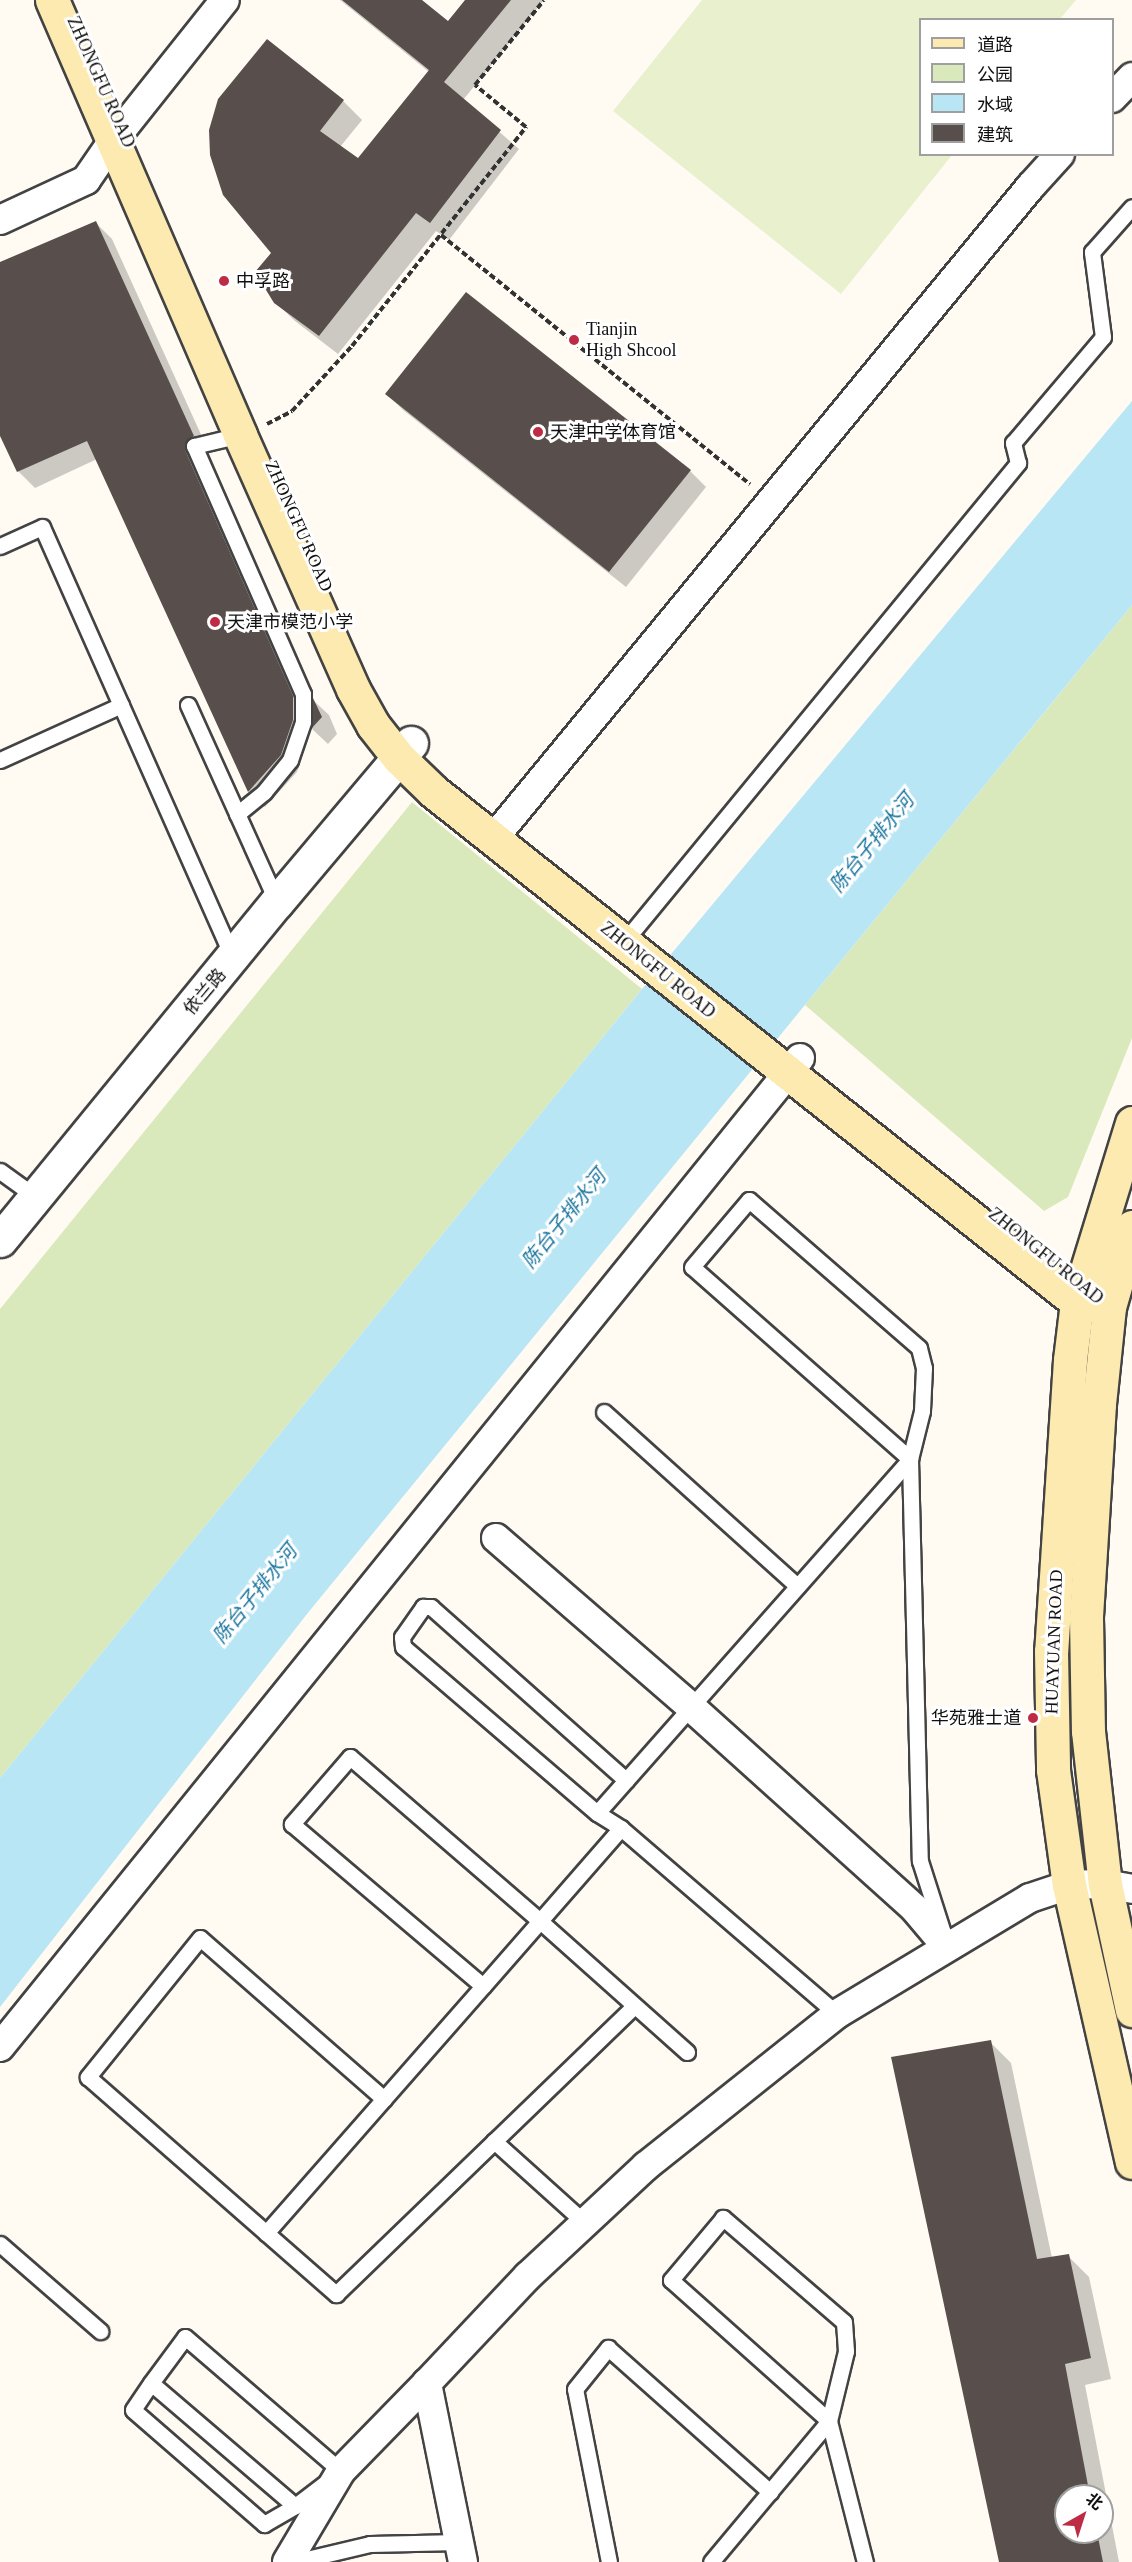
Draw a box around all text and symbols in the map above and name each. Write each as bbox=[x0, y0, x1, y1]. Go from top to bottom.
street label: ZHONGFU ROAD bbox=[62, 13, 140, 151]
legend bbox=[919, 18, 1114, 156]
text: 道路 bbox=[977, 35, 1013, 55]
text: 公园 bbox=[977, 65, 1013, 85]
text: 水域 bbox=[977, 95, 1013, 115]
text: 建筑 bbox=[977, 125, 1013, 145]
place label: 中孚路 bbox=[236, 270, 290, 292]
marker: 中孚路 bbox=[217, 274, 231, 288]
place label: Tianjin High Shcool bbox=[586, 319, 677, 362]
marker: Tianjin High Shcool bbox=[567, 333, 581, 347]
place label: 天津中学体育馆 bbox=[550, 421, 676, 443]
marker: 天津中学体育馆 bbox=[531, 425, 545, 439]
street label: ZHONGFU ROAD bbox=[260, 457, 338, 595]
place label: 天津市模范小学 bbox=[227, 611, 353, 633]
marker: 天津市模范小学 bbox=[208, 615, 222, 629]
water label: 陈台子排水河 bbox=[825, 789, 919, 897]
street label: ZHONGFU ROAD bbox=[596, 917, 720, 1023]
street label: 依兰路 bbox=[179, 964, 231, 1020]
water label: 陈台子排水河 bbox=[517, 1165, 611, 1273]
street label: ZHONGFU ROAD bbox=[984, 1203, 1108, 1309]
water label: 陈台子排水河 bbox=[208, 1540, 302, 1648]
street label: HUAYUAN ROAD bbox=[1041, 1569, 1067, 1715]
place label: 华苑雅士道 bbox=[931, 1707, 1021, 1729]
marker: 华苑雅士道 bbox=[1026, 1711, 1040, 1725]
north arrow bbox=[1054, 2484, 1114, 2544]
text: 北 bbox=[1083, 2490, 1106, 2513]

